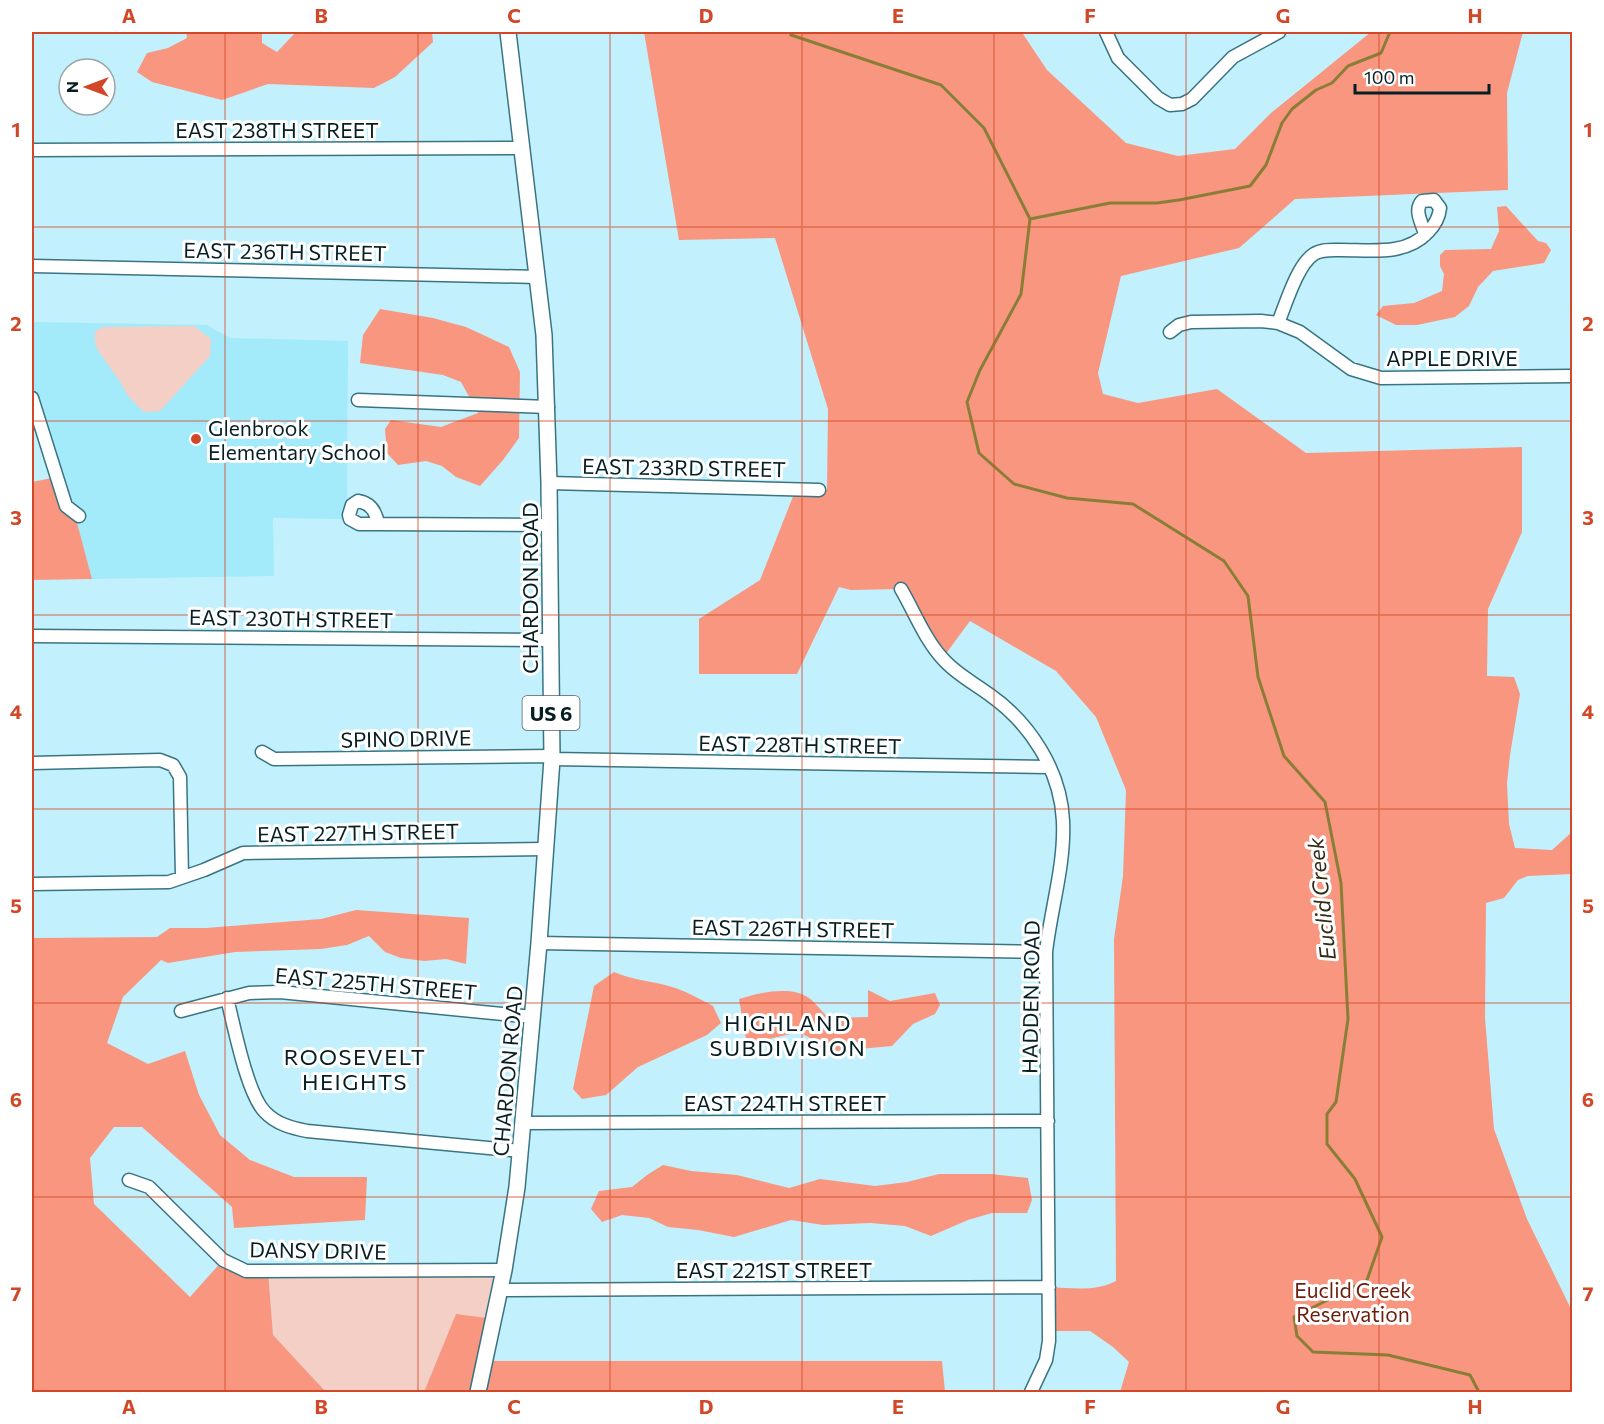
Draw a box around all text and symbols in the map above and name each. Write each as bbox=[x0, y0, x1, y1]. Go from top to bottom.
text: A bbox=[122, 3, 136, 27]
text: B bbox=[314, 3, 328, 27]
text: C bbox=[507, 3, 521, 27]
text: D bbox=[699, 3, 713, 27]
text: E bbox=[892, 3, 904, 27]
text: F bbox=[1084, 3, 1096, 27]
text: G bbox=[1276, 3, 1290, 27]
text: H bbox=[1468, 3, 1483, 27]
north arrow bbox=[57, 57, 117, 117]
scale bar bbox=[1355, 57, 1488, 95]
text: 100 m bbox=[1364, 66, 1414, 88]
text: N bbox=[62, 81, 81, 93]
text: 1 bbox=[11, 117, 21, 141]
street label: EAST 238TH STREET bbox=[175, 117, 379, 142]
text: 1 bbox=[1583, 117, 1593, 141]
street label: EAST 236TH STREET bbox=[183, 237, 387, 265]
text: 2 bbox=[10, 311, 22, 335]
text: 2 bbox=[1582, 311, 1594, 335]
street label: APPLE DRIVE bbox=[1386, 345, 1518, 370]
place label: Glenbrook Elementary School bbox=[208, 415, 386, 464]
marker: Glenbrook Elementary School bbox=[189, 432, 203, 446]
street label: EAST 233RD STREET bbox=[582, 453, 786, 481]
street label: CHARDON ROAD bbox=[517, 502, 542, 674]
text: 3 bbox=[10, 505, 22, 529]
text: 3 bbox=[1582, 505, 1594, 529]
street label: EAST 230TH STREET bbox=[189, 604, 393, 632]
road number: US 6 bbox=[522, 696, 580, 730]
text: 4 bbox=[10, 699, 22, 723]
text: 4 bbox=[1582, 699, 1594, 723]
street label: SPINO DRIVE bbox=[340, 724, 472, 752]
street label: EAST 228TH STREET bbox=[698, 730, 902, 758]
street label: EAST 227TH STREET bbox=[257, 818, 459, 846]
water label: Euclid Creek bbox=[1301, 835, 1341, 962]
text: 5 bbox=[10, 893, 22, 917]
text: 5 bbox=[1582, 893, 1594, 917]
street label: EAST 226TH STREET bbox=[691, 914, 895, 942]
street label: HADDEN ROAD bbox=[1016, 920, 1044, 1074]
street label: EAST 225TH STREET bbox=[274, 962, 478, 1004]
street label: CHARDON ROAD bbox=[487, 985, 527, 1157]
district label: HIGHLAND SUBDIVISION bbox=[710, 1009, 866, 1061]
district label: ROOSEVELT HEIGHTS bbox=[284, 1043, 426, 1095]
text: 6 bbox=[10, 1087, 22, 1111]
text: 6 bbox=[1582, 1087, 1594, 1111]
street label: EAST 224TH STREET bbox=[684, 1090, 886, 1115]
street label: DANSY DRIVE bbox=[249, 1236, 387, 1264]
street label: EAST 221ST STREET bbox=[676, 1257, 872, 1282]
park label: Euclid Creek Reservation bbox=[1294, 1277, 1412, 1326]
text: 7 bbox=[11, 1281, 22, 1305]
text: 7 bbox=[1583, 1281, 1594, 1305]
text: A bbox=[122, 1394, 136, 1418]
text: B bbox=[314, 1394, 328, 1418]
text: C bbox=[507, 1394, 521, 1418]
text: D bbox=[699, 1394, 713, 1418]
text: E bbox=[892, 1394, 904, 1418]
text: F bbox=[1084, 1394, 1096, 1418]
text: G bbox=[1276, 1394, 1290, 1418]
text: H bbox=[1468, 1394, 1483, 1418]

